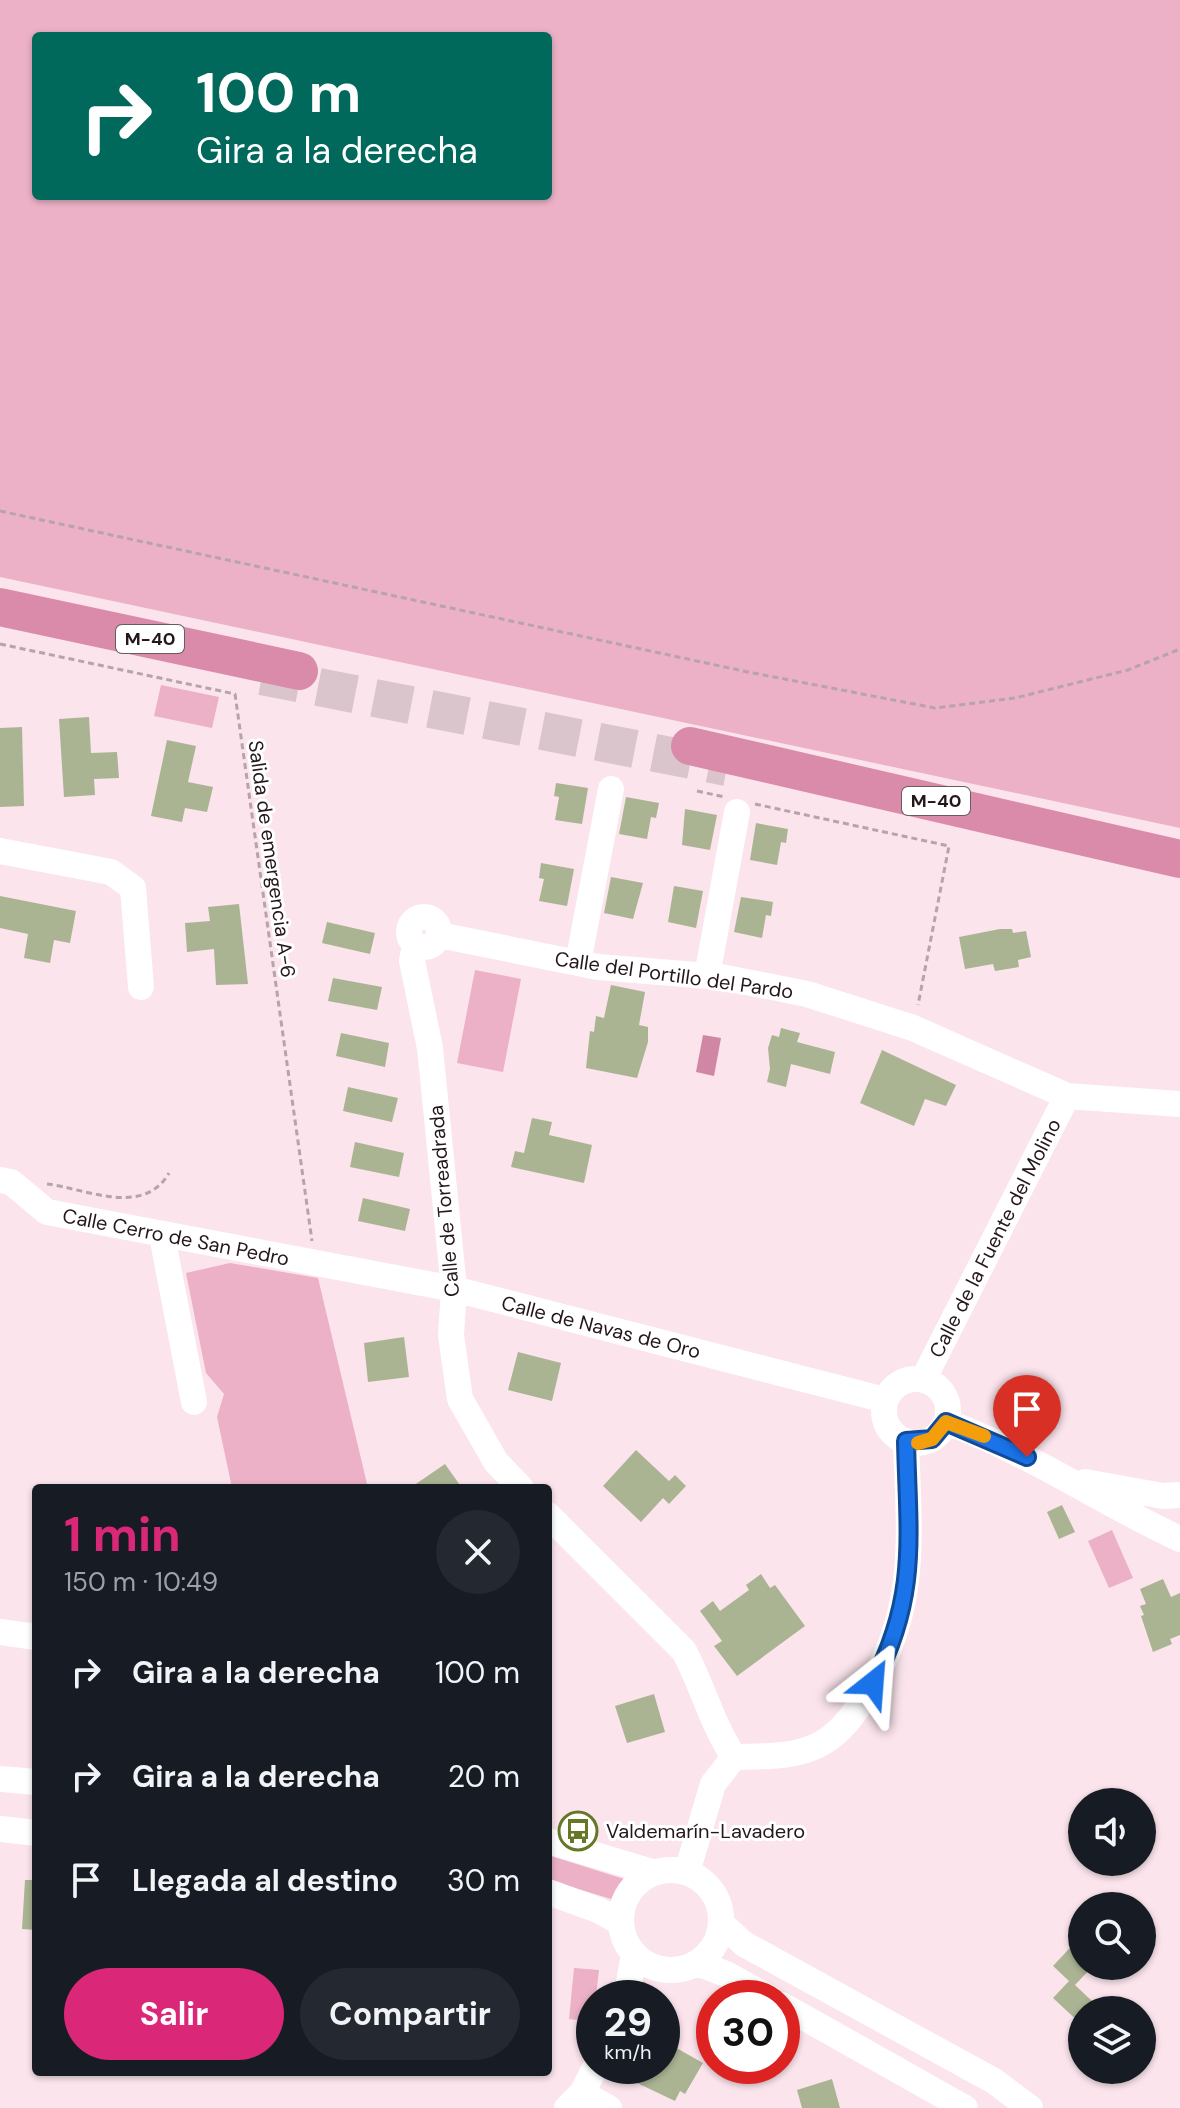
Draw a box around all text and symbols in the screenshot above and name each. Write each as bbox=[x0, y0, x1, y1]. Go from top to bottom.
text: 100 m bbox=[196, 56, 361, 129]
icon: right bbox=[64, 64, 168, 168]
text: Gira a la derecha bbox=[196, 127, 478, 174]
road number: M-40 bbox=[116, 625, 184, 653]
street label: Salida de emergencia A-6 bbox=[242, 739, 302, 979]
road number: M-40 bbox=[902, 787, 970, 815]
street label: Calle del Portillo del Pardo bbox=[553, 945, 795, 1005]
street label: Calle de Torreadrada bbox=[423, 1104, 465, 1298]
street label: Calle de la Fuente del Molino bbox=[923, 1114, 1067, 1362]
street label: Calle Cerro de San Pedro bbox=[60, 1202, 292, 1272]
street label: Calle de Navas de Oro bbox=[499, 1290, 703, 1364]
pin bbox=[993, 1375, 1061, 1457]
icon: arrive bbox=[1005, 1387, 1049, 1431]
text: 1 min bbox=[64, 1503, 181, 1566]
button: close bbox=[436, 1510, 520, 1594]
text: 150 m · 10:49 bbox=[64, 1565, 218, 1599]
position arrow bbox=[831, 1641, 915, 1725]
icon: right bbox=[64, 1650, 108, 1694]
text: Gira a la derecha bbox=[132, 1653, 380, 1692]
text: 100 m bbox=[435, 1653, 520, 1692]
icon: right bbox=[64, 1754, 108, 1798]
text: Gira a la derecha bbox=[132, 1757, 380, 1796]
text: 20 m bbox=[448, 1757, 520, 1796]
map controls bbox=[1068, 1788, 1156, 2084]
button: sound bbox=[1068, 1788, 1156, 1876]
bus stop icon: Valdemarín-Lavadero bbox=[557, 1810, 599, 1852]
place label: Valdemarín-Lavadero bbox=[606, 1818, 805, 1844]
icon: arrive bbox=[64, 1858, 108, 1902]
text: Llegada al destino bbox=[132, 1861, 398, 1900]
text: 30 m bbox=[447, 1861, 520, 1900]
button: search bbox=[1068, 1892, 1156, 1980]
button: Salir bbox=[64, 1968, 284, 2060]
button: Compartir bbox=[300, 1968, 520, 2060]
speed limit sign: 30 bbox=[696, 1980, 800, 2084]
text: 29 bbox=[604, 1996, 652, 2048]
button: layers bbox=[1068, 1996, 1156, 2084]
text: km/h bbox=[604, 2039, 652, 2065]

